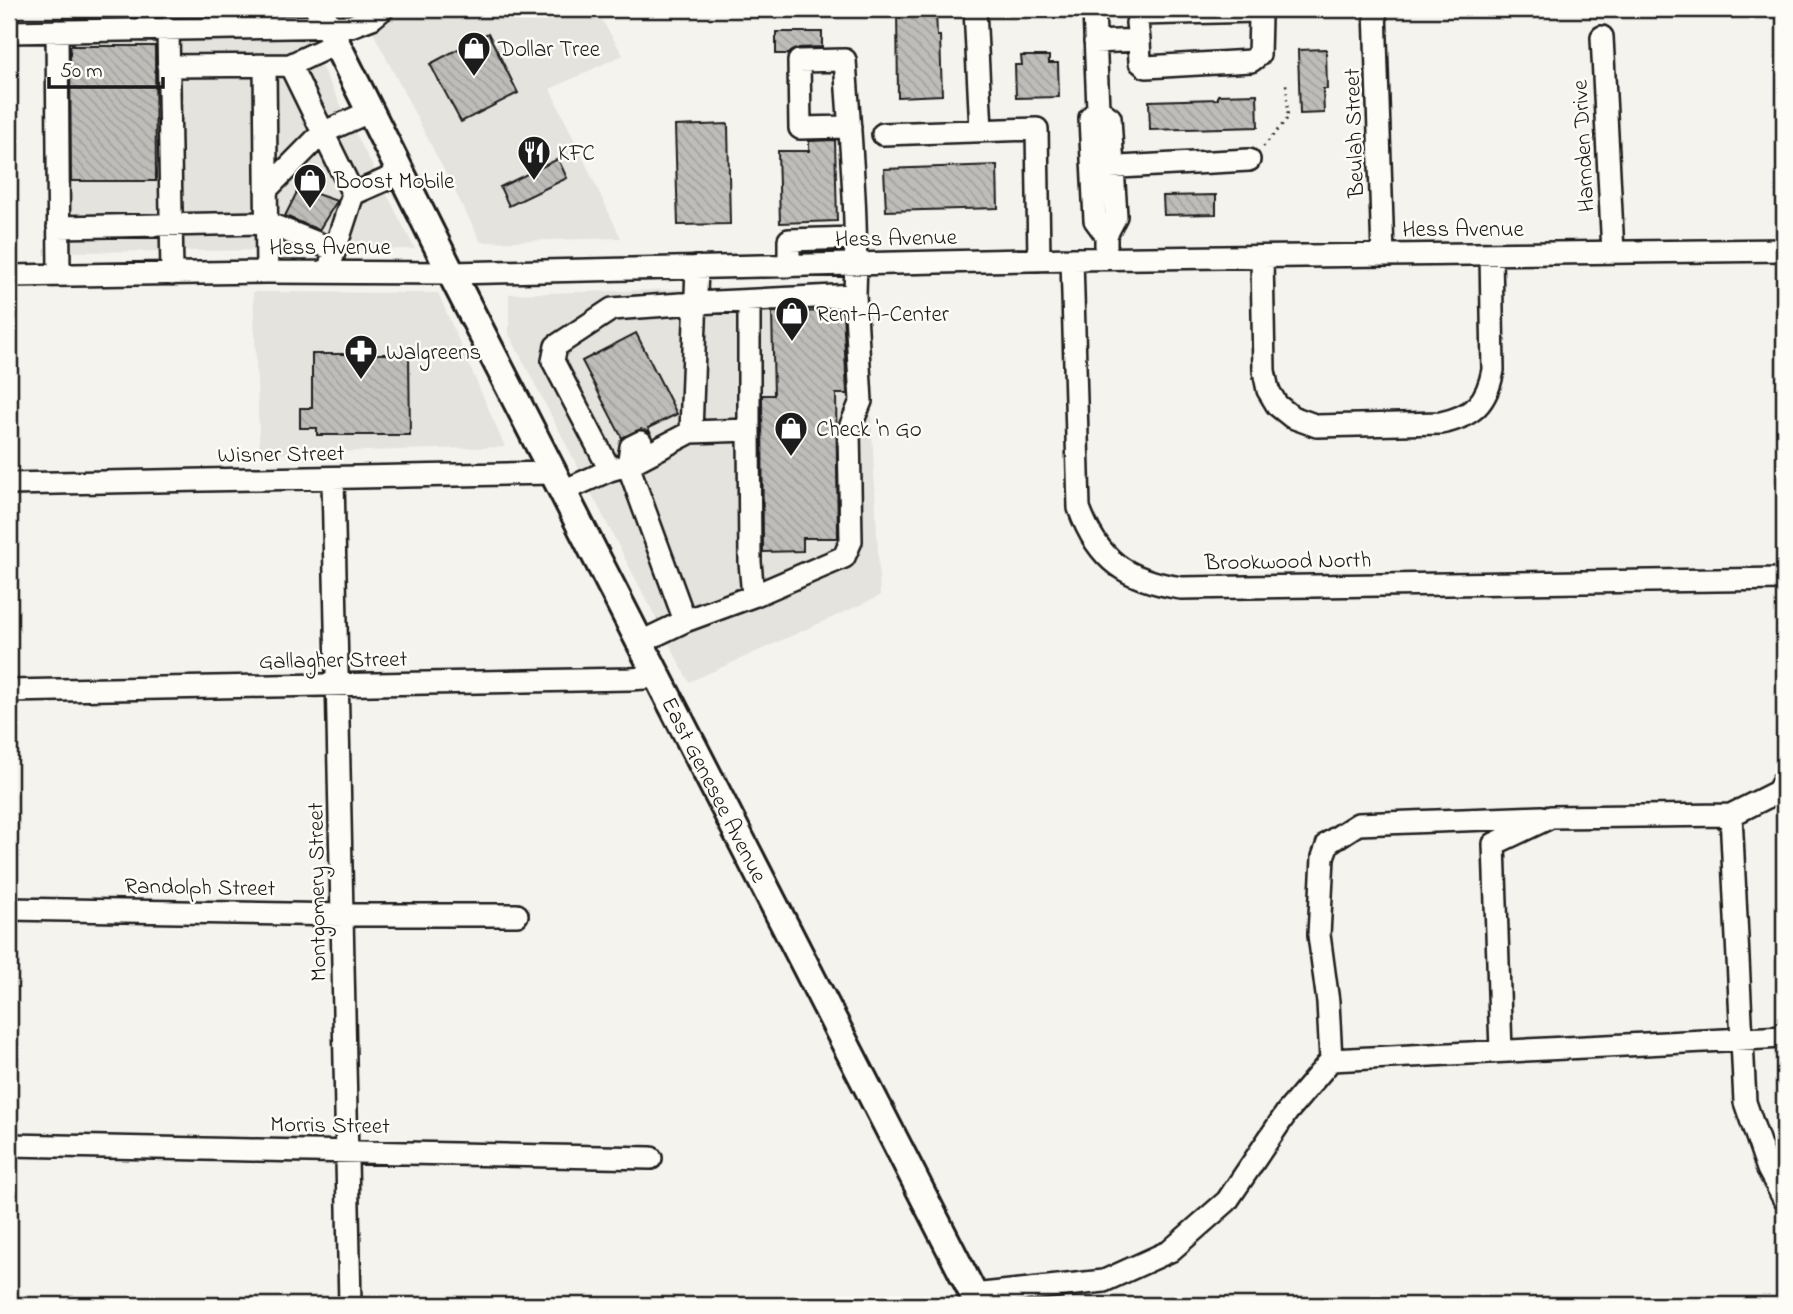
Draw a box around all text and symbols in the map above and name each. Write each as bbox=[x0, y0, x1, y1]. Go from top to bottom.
shop icon: Dollar Tree bbox=[455, 29, 493, 78]
place label: Dollar Tree bbox=[497, 34, 601, 67]
scale bar bbox=[49, 46, 163, 90]
text: 50 m bbox=[60, 57, 103, 87]
street label: Beulah Street bbox=[1337, 67, 1374, 199]
street label: Harnden Drive bbox=[1565, 78, 1604, 213]
restaurant icon: KFC bbox=[515, 133, 553, 182]
place label: KFC bbox=[558, 138, 595, 171]
shop icon: Boost Mobile bbox=[291, 161, 329, 210]
place label: Boost Mobile bbox=[333, 166, 455, 199]
street label: Hess Avenue bbox=[1402, 214, 1524, 247]
street label: Hess Avenue bbox=[835, 222, 958, 257]
street label: Hess Avenue bbox=[269, 232, 391, 265]
shop icon: Rent-A-Center bbox=[773, 294, 811, 343]
place label: Rent-A-Center bbox=[816, 299, 950, 332]
pharmacy icon: Walgreens bbox=[342, 332, 380, 381]
place label: Walgreens bbox=[386, 337, 481, 371]
shop icon: Check 'n Go bbox=[772, 409, 810, 458]
place label: Check 'n Go bbox=[816, 414, 922, 447]
street label: Wisner Street bbox=[217, 438, 345, 473]
street label: Brookwood North bbox=[1203, 545, 1372, 580]
street label: Gallagher Street bbox=[259, 644, 408, 680]
street label: East Genesee Avenue bbox=[652, 692, 775, 890]
street label: Montgomery Street bbox=[300, 802, 339, 982]
street label: Randolph Street bbox=[124, 871, 276, 906]
street label: Morris Street bbox=[270, 1109, 390, 1144]

